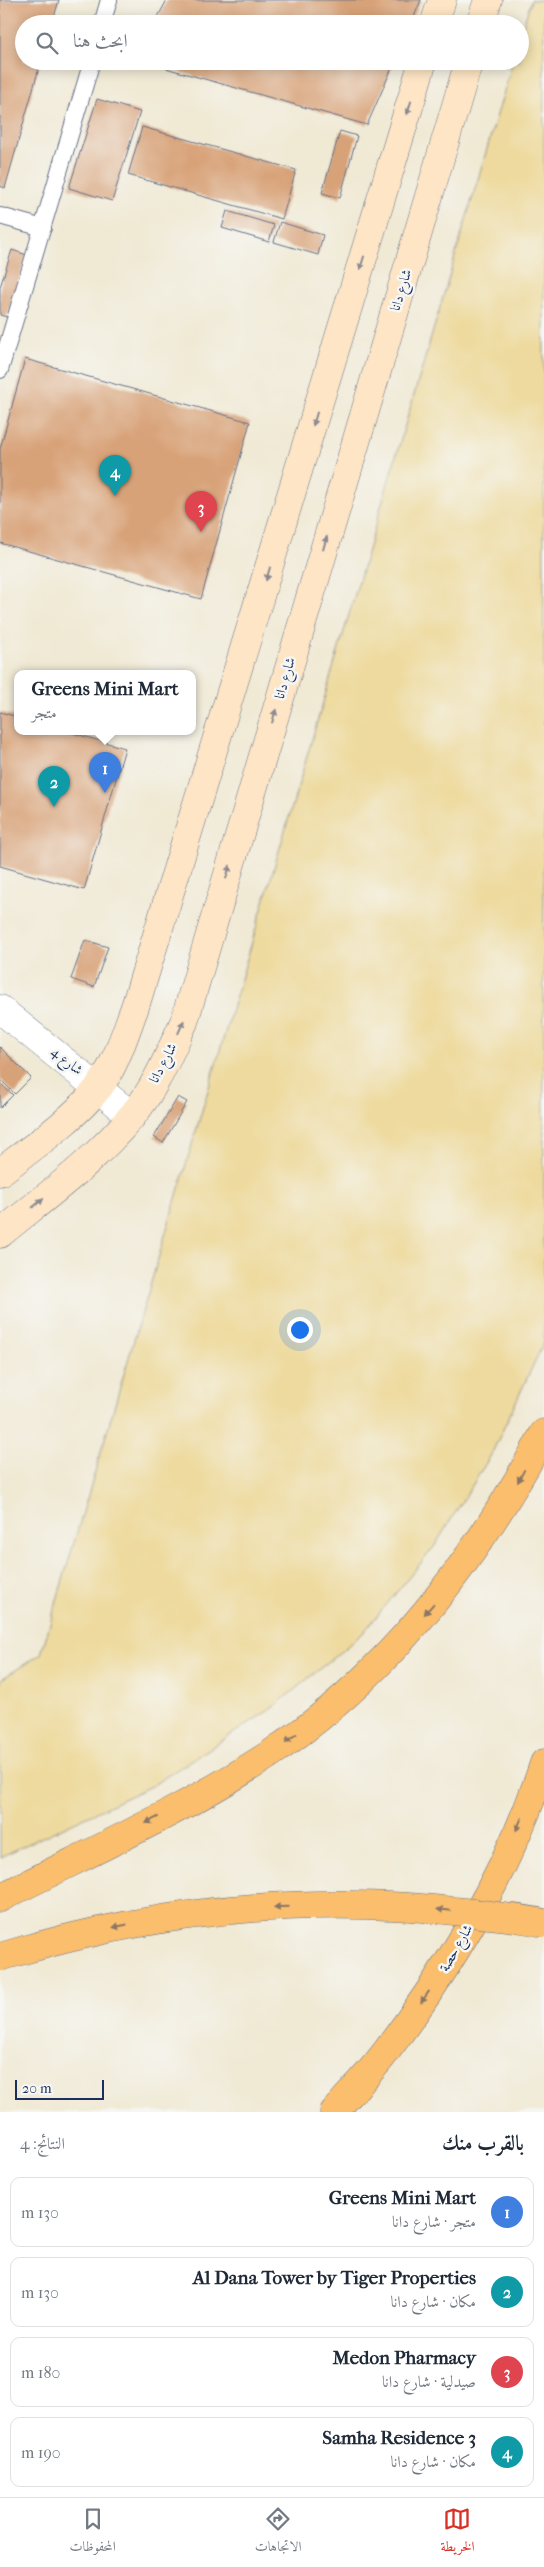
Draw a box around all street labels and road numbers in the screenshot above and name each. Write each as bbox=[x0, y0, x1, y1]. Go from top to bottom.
street label: شارع دانا bbox=[387, 267, 418, 314]
street label: شارع دانا bbox=[271, 655, 302, 702]
street label: شارع دانا bbox=[146, 1040, 183, 1087]
street label: شارع 4 bbox=[46, 1043, 86, 1081]
street label: شارع حصة bbox=[436, 1921, 479, 1976]

